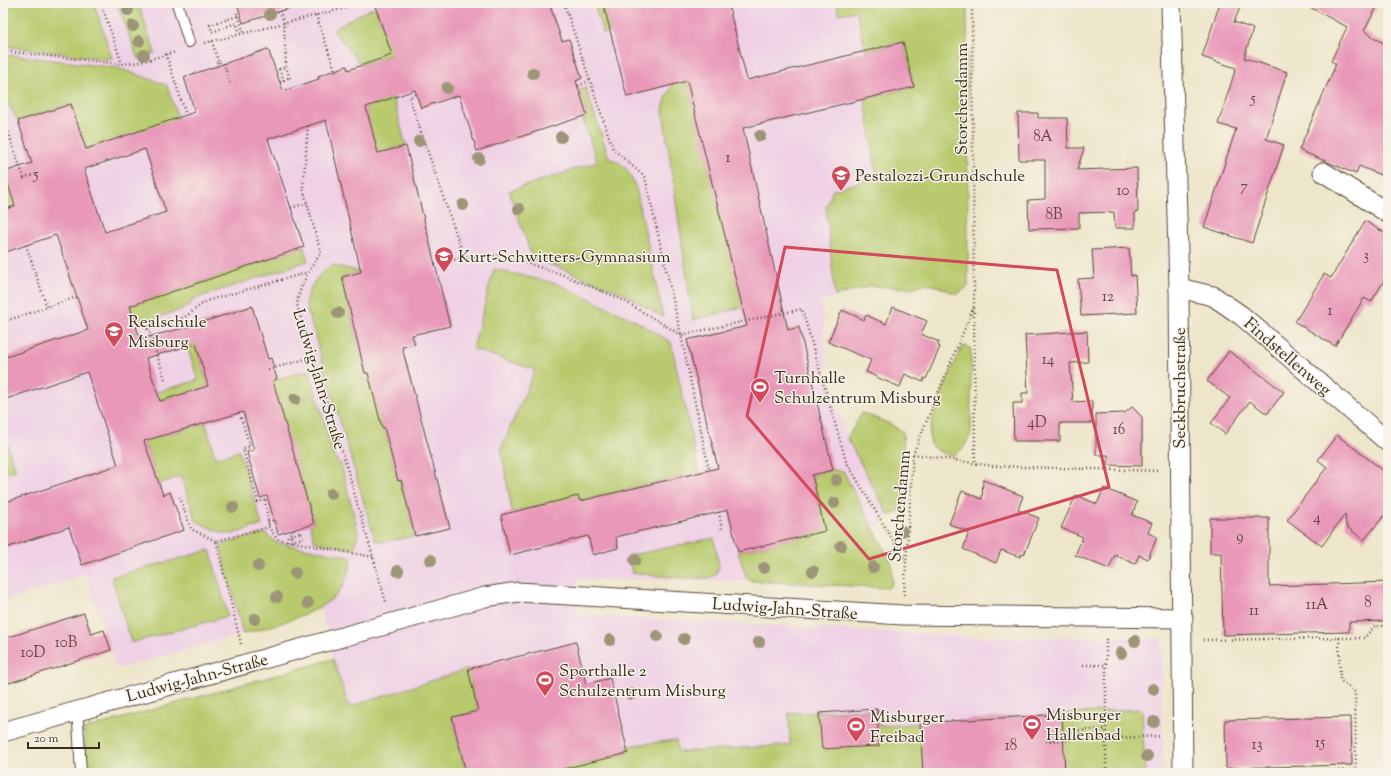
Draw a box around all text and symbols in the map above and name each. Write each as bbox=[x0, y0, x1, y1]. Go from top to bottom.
street label: Storchendamm bbox=[951, 43, 975, 155]
house number: 5 bbox=[1249, 89, 1256, 110]
house number: 8A bbox=[1033, 127, 1053, 148]
house number: 1 bbox=[725, 148, 731, 169]
school or university icon: Pestalozzi-Grundschule bbox=[830, 164, 852, 192]
house number: 5 bbox=[32, 165, 39, 186]
place label: Pestalozzi-Grundschule bbox=[855, 165, 1025, 189]
house number: 7 bbox=[1240, 177, 1248, 198]
house number: 10 bbox=[1117, 181, 1130, 202]
house number: 8B bbox=[1046, 205, 1063, 226]
school or university icon: Kurt-Schwitters-Gymnasium bbox=[433, 245, 455, 273]
place label: Kurt-Schwitters-Gymnasium bbox=[458, 246, 670, 270]
house number: 3 bbox=[1363, 246, 1369, 267]
house number: 12 bbox=[1102, 287, 1114, 308]
house number: 1 bbox=[1327, 301, 1333, 322]
street label: Ludwig-Jahn-Straße bbox=[285, 306, 351, 453]
place label: Realschule Misburg bbox=[128, 311, 207, 355]
street label: Findstellenweg bbox=[1238, 313, 1336, 402]
school or university icon: Realschule Misburg bbox=[103, 320, 125, 348]
street label: Seckbruchstraße bbox=[1169, 327, 1193, 449]
house number: 14 bbox=[1042, 350, 1055, 371]
place label: Turnhalle Schulzentrum Misburg bbox=[774, 367, 941, 411]
sports icon: Turnhalle Schulzentrum Misburg bbox=[749, 376, 771, 404]
house number: 4D bbox=[1027, 413, 1047, 434]
house number: 16 bbox=[1113, 420, 1125, 441]
street label: Storchendamm bbox=[884, 449, 918, 563]
house number: 4 bbox=[1313, 508, 1321, 529]
house number: 9 bbox=[1236, 527, 1244, 548]
street label: Ludwig-Jahn-Straße bbox=[711, 593, 859, 627]
house number: 8 bbox=[1364, 593, 1372, 614]
house number: 11A bbox=[1306, 595, 1328, 616]
house number: 11 bbox=[1249, 601, 1259, 622]
house number: 10B bbox=[55, 633, 78, 654]
house number: 10D bbox=[21, 643, 46, 664]
street label: Ludwig-Jahn-Straße bbox=[124, 648, 271, 709]
place label: Sporthalle 2 Schulzentrum Misburg bbox=[559, 660, 726, 704]
sports icon: Sporthalle 2 Schulzentrum Misburg bbox=[534, 669, 556, 697]
place label: Misburger Hallenbad bbox=[1046, 704, 1122, 748]
place label: Misburger Freibad bbox=[870, 706, 946, 750]
sports icon: Misburger Hallenbad bbox=[1021, 713, 1043, 741]
sports icon: Misburger Freibad bbox=[845, 715, 867, 743]
scale bar bbox=[28, 724, 99, 750]
text: 20 m bbox=[34, 730, 59, 748]
house number: 15 bbox=[1315, 733, 1325, 754]
house number: 13 bbox=[1251, 735, 1263, 756]
house number: 18 bbox=[1005, 736, 1017, 757]

